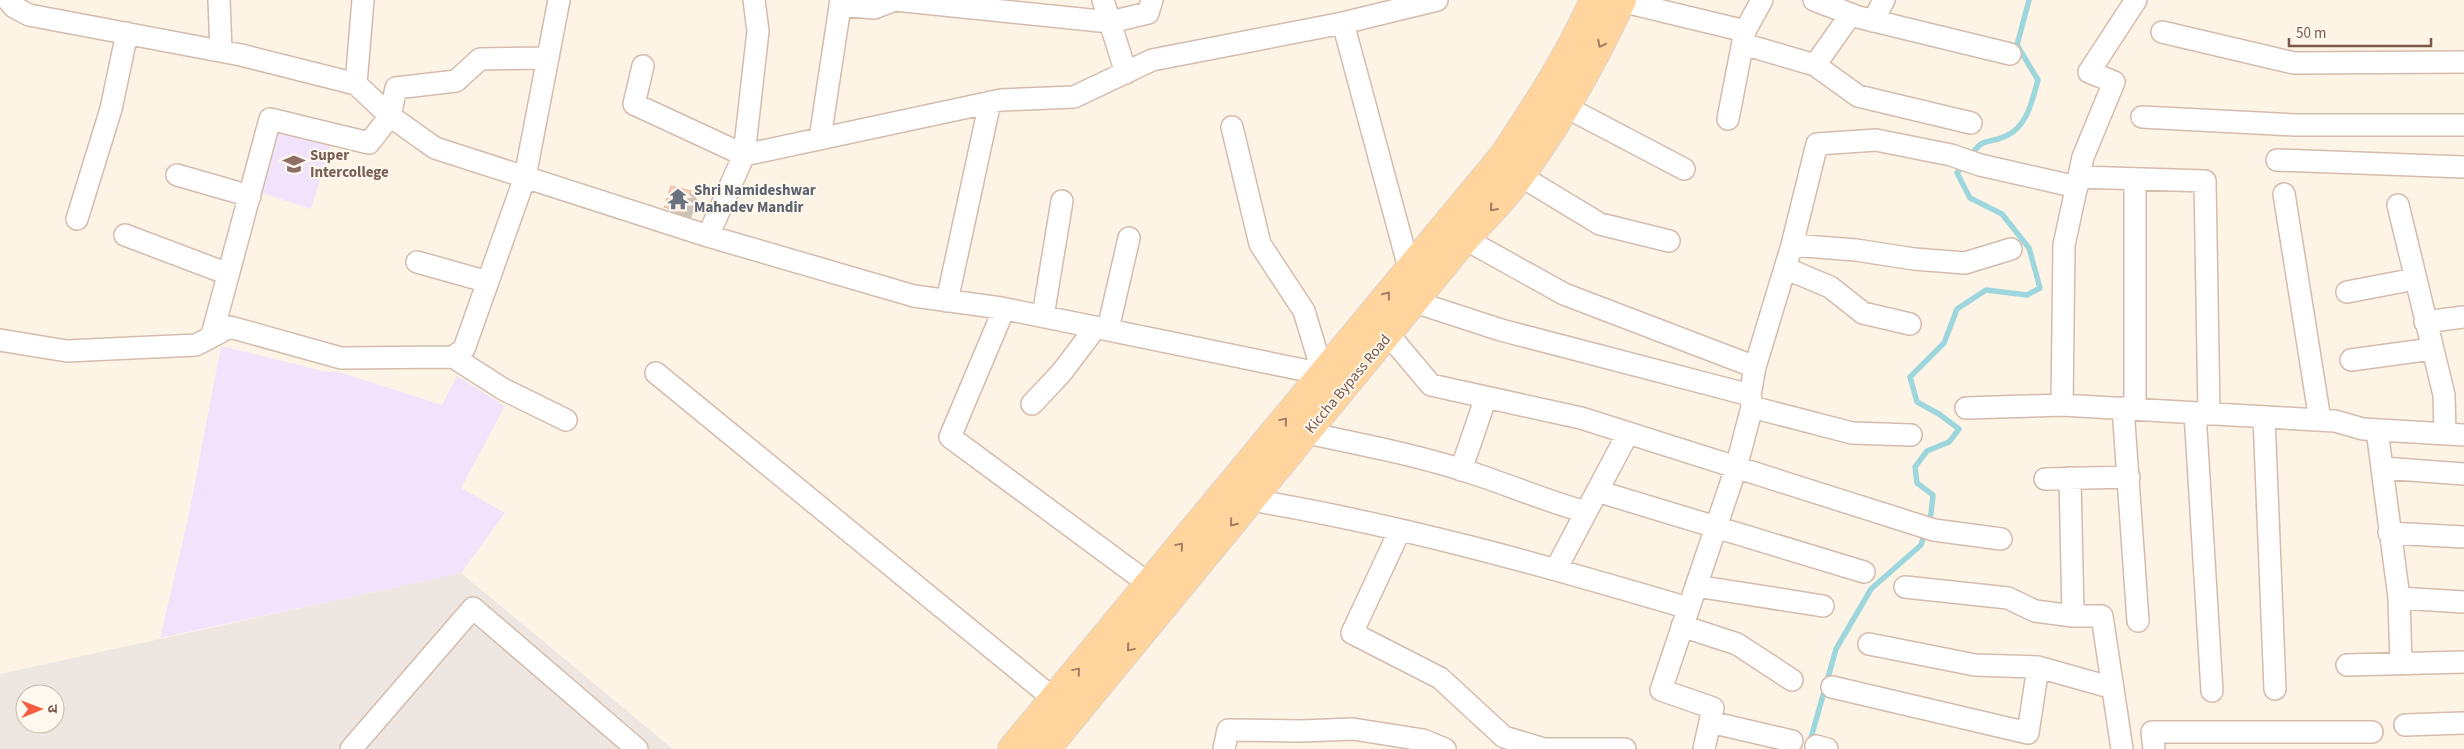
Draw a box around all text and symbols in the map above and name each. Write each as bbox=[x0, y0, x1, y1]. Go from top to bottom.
scale bar bbox=[2289, 15, 2432, 47]
text: 50 m bbox=[2296, 23, 2326, 44]
one-way arrow bbox=[1597, 39, 1607, 48]
place label: Super Intercollege bbox=[310, 145, 389, 183]
school or university icon: Super Intercollege bbox=[281, 151, 307, 177]
place label: Shri Namideshwar Mahadev Mandir bbox=[694, 180, 816, 218]
temple icon: Shri Namideshwar Mahadev Mandir bbox=[665, 186, 691, 212]
one-way arrow bbox=[1489, 203, 1498, 212]
one-way arrow bbox=[1381, 292, 1390, 301]
street label: Kiccha Bypass Road bbox=[1300, 330, 1396, 438]
one-way arrow bbox=[1279, 417, 1288, 426]
one-way arrow bbox=[1230, 517, 1239, 526]
one-way arrow bbox=[1175, 543, 1183, 552]
one-way arrow bbox=[1127, 643, 1136, 652]
one-way arrow bbox=[1071, 668, 1080, 677]
north arrow bbox=[15, 684, 65, 734]
text: उ bbox=[42, 705, 62, 714]

